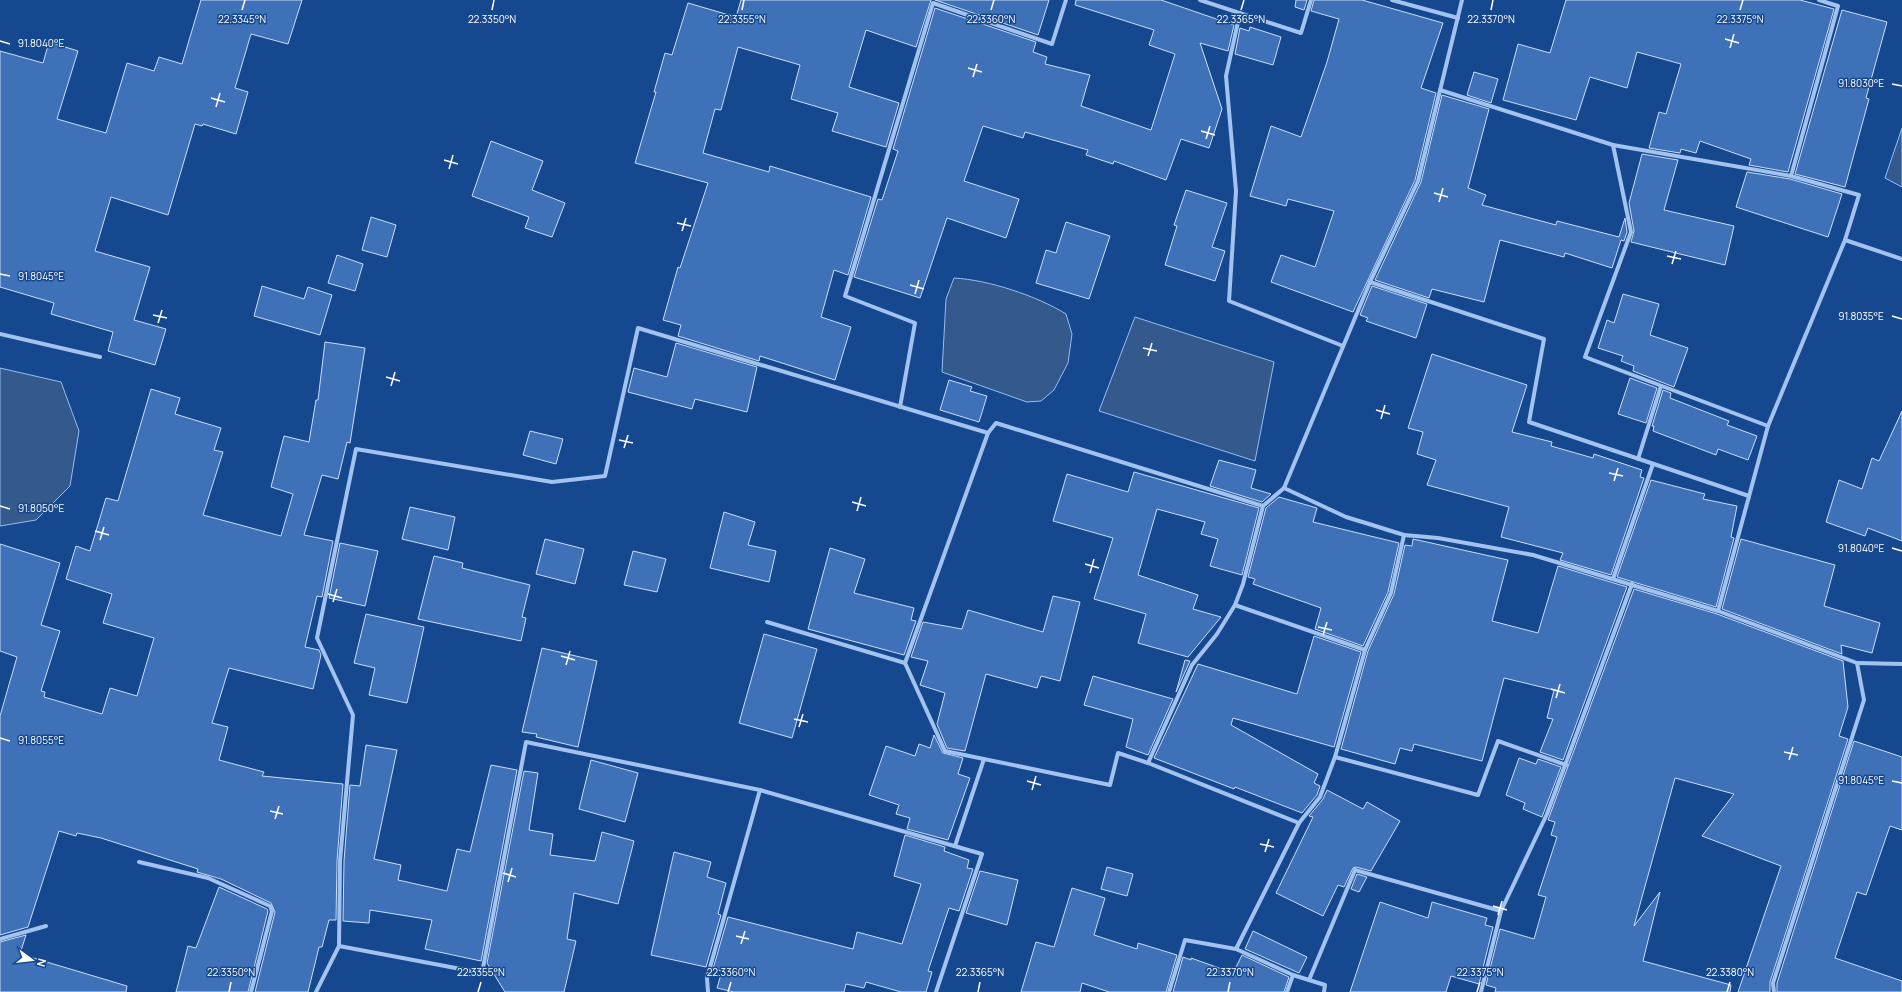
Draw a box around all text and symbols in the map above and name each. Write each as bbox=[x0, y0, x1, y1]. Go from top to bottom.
text: 22.3345°N bbox=[218, 12, 266, 26]
text: 22.3350°N bbox=[468, 12, 516, 26]
text: 22.3355°N bbox=[718, 12, 766, 26]
text: 22.3360°N bbox=[967, 12, 1015, 26]
text: 22.3365°N bbox=[1217, 12, 1265, 26]
text: 22.3370°N bbox=[1467, 12, 1515, 26]
text: 22.3375°N bbox=[1716, 12, 1764, 26]
text: 91.8040°E bbox=[18, 36, 64, 50]
text: 91.8030°E bbox=[1838, 76, 1884, 90]
text: 91.8045°E bbox=[18, 269, 64, 283]
text: 91.8035°E bbox=[1838, 309, 1884, 323]
text: 91.8050°E bbox=[18, 501, 64, 515]
text: 91.8040°E bbox=[1838, 541, 1884, 555]
text: 91.8055°E bbox=[18, 733, 64, 747]
text: 91.8045°E bbox=[1838, 773, 1884, 787]
north arrow bbox=[12, 940, 52, 980]
text: N bbox=[34, 957, 50, 969]
text: 22.3350°N bbox=[207, 965, 255, 979]
text: 22.3355°N bbox=[457, 965, 505, 979]
text: 22.3360°N bbox=[707, 965, 755, 979]
text: 22.3365°N bbox=[956, 965, 1004, 979]
text: 22.3370°N bbox=[1206, 965, 1254, 979]
text: 22.3375°N bbox=[1456, 965, 1504, 979]
text: 22.3380°N bbox=[1706, 965, 1754, 979]

